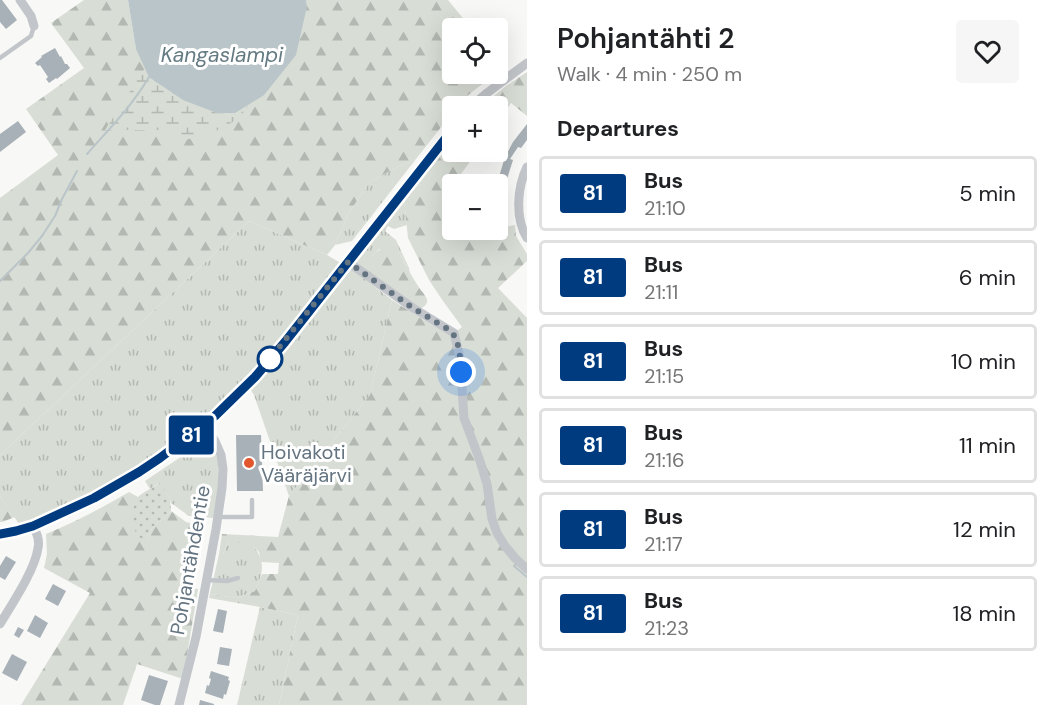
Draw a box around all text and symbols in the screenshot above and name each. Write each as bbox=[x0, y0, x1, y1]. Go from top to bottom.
map controls bbox=[442, 18, 508, 240]
button: locate bbox=[442, 18, 508, 84]
text: Pohjantähti 2 bbox=[557, 20, 734, 57]
button: heart bbox=[956, 20, 1019, 83]
water label: Kangaslampi bbox=[161, 41, 284, 69]
text: Walk · 4 min · 250 m bbox=[557, 61, 742, 87]
button: + bbox=[442, 96, 508, 162]
text: Departures bbox=[557, 114, 679, 143]
text: Bus bbox=[644, 166, 683, 195]
button: − bbox=[442, 174, 508, 240]
text: 81 bbox=[583, 179, 603, 207]
text: 5 min bbox=[959, 179, 1016, 208]
text: 21:10 bbox=[644, 195, 686, 221]
text: Bus bbox=[644, 250, 683, 279]
text: 81 bbox=[583, 263, 603, 291]
text: 6 min bbox=[959, 263, 1016, 292]
text: 21:11 bbox=[644, 279, 678, 305]
text: Bus bbox=[644, 334, 683, 363]
unlabelled marker bbox=[257, 346, 283, 372]
text: 81 bbox=[583, 347, 603, 375]
text: 10 min bbox=[951, 347, 1016, 376]
your location bbox=[446, 357, 476, 387]
text: 21:15 bbox=[644, 363, 684, 389]
line badge: 81 bbox=[164, 416, 218, 454]
text: Bus bbox=[644, 418, 683, 447]
text: 81 bbox=[181, 421, 201, 449]
text: 81 bbox=[583, 431, 603, 459]
text: 11 min bbox=[959, 431, 1016, 460]
place label: Hoivakoti Vääräjärvi bbox=[261, 439, 352, 488]
text: 21:16 bbox=[644, 447, 685, 473]
marker: Hoivakoti Vääräjärvi bbox=[242, 456, 256, 470]
street label: Pohjantähdentie bbox=[164, 483, 216, 637]
text: Bus bbox=[644, 502, 683, 531]
text: 81 bbox=[583, 515, 603, 543]
text: 12 min bbox=[953, 515, 1016, 544]
text: 21:17 bbox=[644, 531, 683, 557]
text: Bus bbox=[644, 586, 683, 615]
text: 81 bbox=[583, 599, 603, 627]
text: 18 min bbox=[952, 599, 1016, 628]
text: 21:23 bbox=[644, 615, 689, 641]

